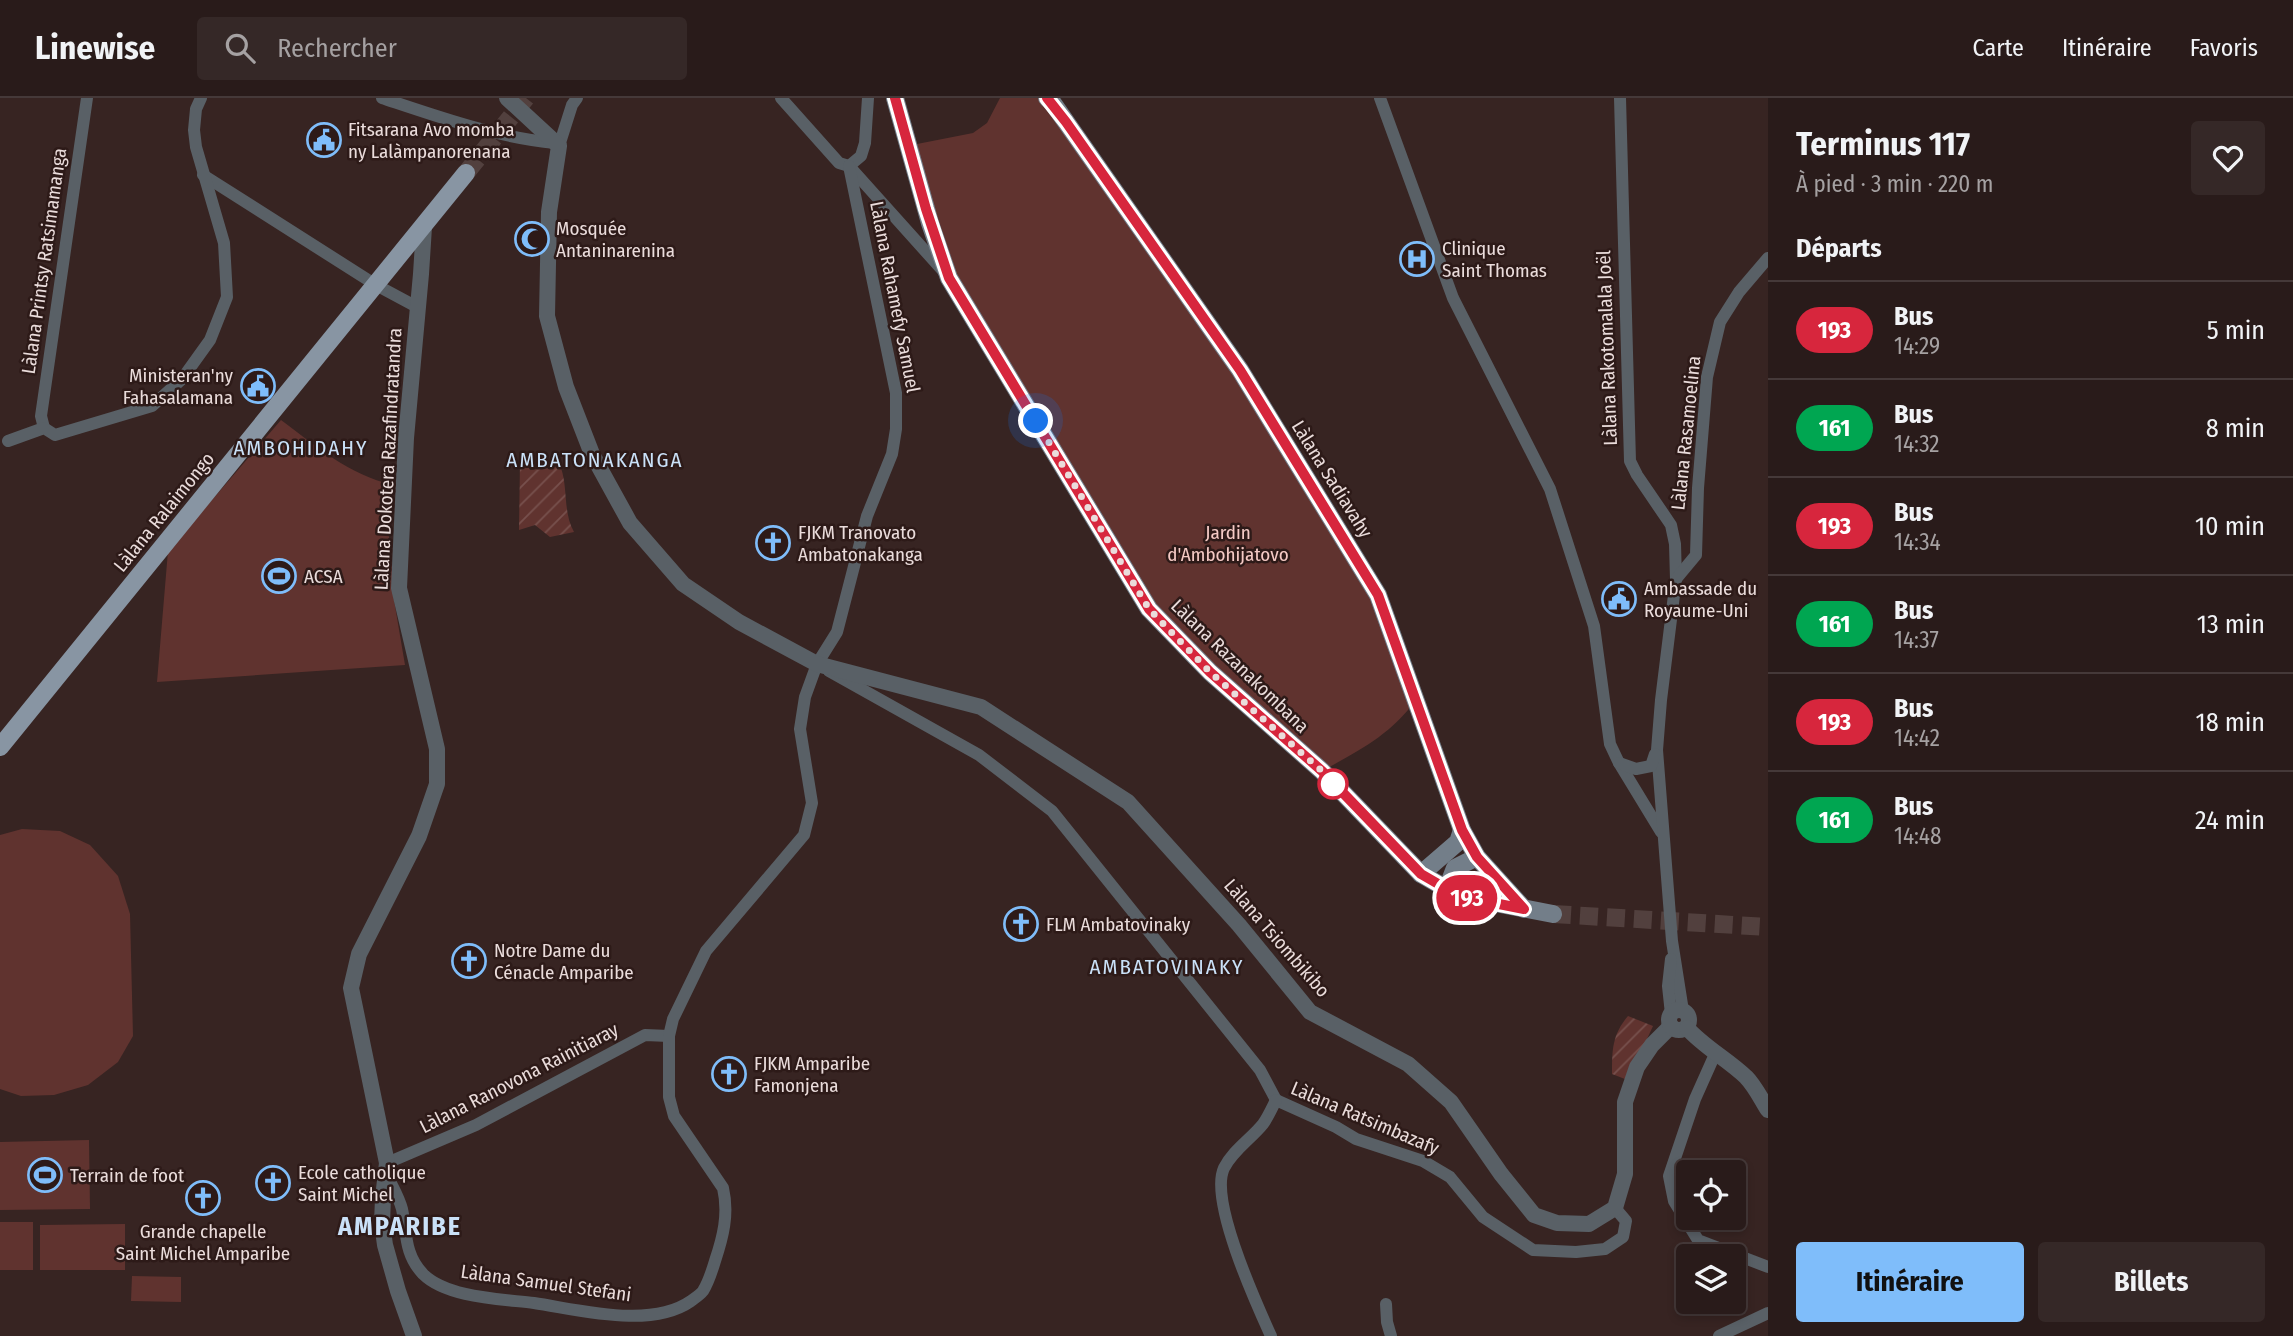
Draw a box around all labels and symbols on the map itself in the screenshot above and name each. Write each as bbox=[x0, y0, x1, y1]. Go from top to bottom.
place label: Fitsarana Avo momba ny Lalàmpanorenana bbox=[348, 118, 514, 163]
public building icon: Fitsarana Avo momba ny Lalàmpanorenana bbox=[305, 121, 343, 159]
street label: Làlana Printsy Ratsimamanga bbox=[17, 147, 71, 375]
street label: Làlana Rahamefy Samuel bbox=[865, 199, 925, 395]
place label: Mosquée Antaninarenina bbox=[556, 217, 675, 262]
mosque icon: Mosquée Antaninarenina bbox=[513, 220, 551, 258]
place label: Clinique Saint Thomas bbox=[1442, 237, 1547, 282]
hospital icon: Clinique Saint Thomas bbox=[1398, 240, 1436, 278]
street label: Làlana Rakotomalala Joël bbox=[1592, 250, 1622, 446]
street label: Làlana Dokotera Razafindratandra bbox=[370, 327, 406, 591]
street label: Làlana Rasamoelina bbox=[1666, 355, 1706, 511]
place label: Ministeran'ny Fahasalamana bbox=[123, 364, 234, 409]
public building icon: Ministeran'ny Fahasalamana bbox=[239, 367, 277, 405]
your location bbox=[1018, 403, 1053, 438]
street label: Làlana Sadiavahy bbox=[1287, 416, 1378, 542]
district label: AMBOHIDAHY bbox=[233, 435, 369, 461]
district label: AMBATONAKANGA bbox=[506, 447, 684, 473]
street label: Làlana Ralaimongo bbox=[109, 448, 219, 576]
place label: FJKM Tranovato Ambatonakanga bbox=[798, 521, 923, 566]
park label: Jardin d'Ambohijatovo bbox=[1167, 521, 1289, 566]
church icon: FJKM Tranovato Ambatonakanga bbox=[754, 524, 792, 562]
sports icon: ACSA bbox=[260, 557, 298, 595]
place label: ACSA bbox=[304, 565, 343, 588]
place label: Ambassade du Royaume-Uni bbox=[1644, 577, 1757, 622]
public building icon: Ambassade du Royaume-Uni bbox=[1600, 580, 1638, 618]
street label: Làlana Razanakombana bbox=[1166, 594, 1314, 738]
unlabelled marker bbox=[1318, 769, 1348, 799]
street label: Làlana Tsiombikibo bbox=[1219, 874, 1335, 1002]
line badge: 193 bbox=[1427, 875, 1507, 921]
church icon: FLM Ambatovinaky bbox=[1002, 905, 1040, 943]
place label: FLM Ambatovinaky bbox=[1046, 913, 1191, 936]
place label: Notre Dame du Cénacle Amparibe bbox=[494, 939, 634, 984]
church icon: Notre Dame du Cénacle Amparibe bbox=[450, 942, 488, 980]
district label: AMBATOVINAKY bbox=[1090, 954, 1244, 980]
street label: Làlana Ranovona Rainitiaray bbox=[416, 1018, 623, 1138]
place label: FJKM Amparibe Famonjena bbox=[754, 1052, 870, 1097]
church icon: FJKM Amparibe Famonjena bbox=[710, 1055, 748, 1093]
street label: Làlana Ratsimbazafy bbox=[1287, 1076, 1443, 1160]
sports icon: Terrain de foot bbox=[26, 1156, 64, 1194]
place label: Ecole catholique Saint Michel bbox=[298, 1161, 426, 1206]
place label: Terrain de foot bbox=[70, 1164, 185, 1187]
church icon: Ecole catholique Saint Michel bbox=[254, 1164, 292, 1202]
church icon: Grande chapelle Saint Michel Amparibe bbox=[184, 1179, 222, 1217]
district label: AMPARIBE bbox=[337, 1211, 462, 1242]
place label: Grande chapelle Saint Michel Amparibe bbox=[116, 1220, 290, 1265]
street label: Làlana Samuel Stefani bbox=[459, 1260, 633, 1306]

